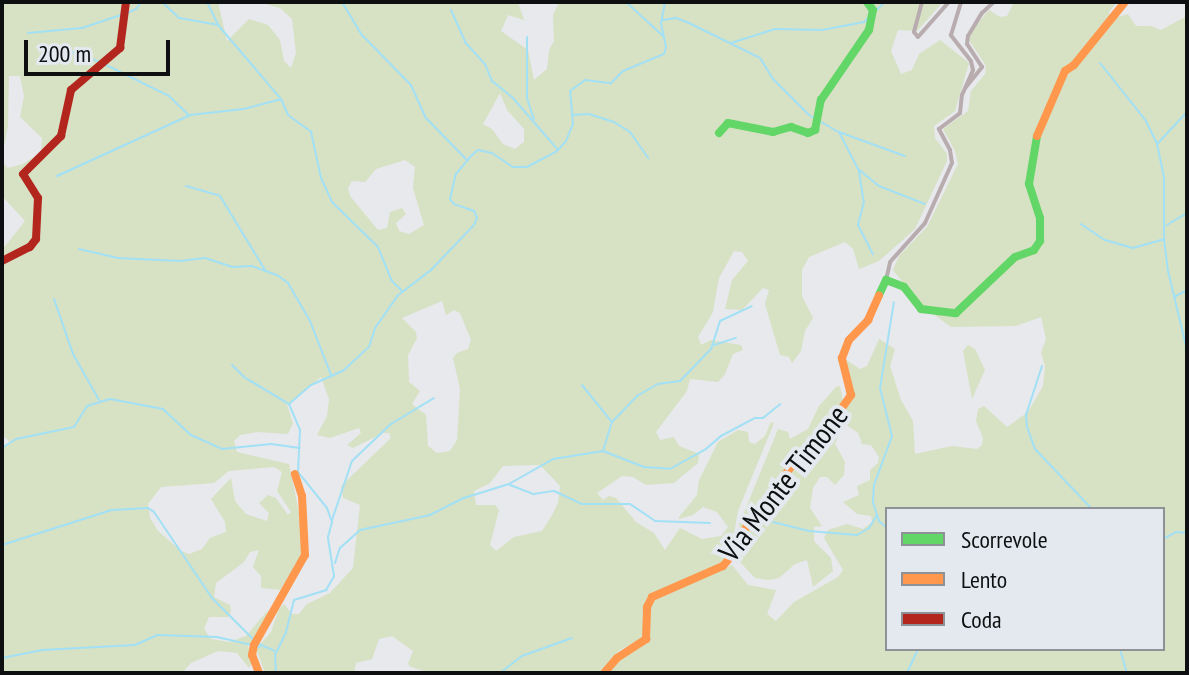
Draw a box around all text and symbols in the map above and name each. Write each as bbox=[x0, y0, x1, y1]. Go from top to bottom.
scale bar bbox=[28, 24, 174, 74]
text: 200 m bbox=[38, 38, 91, 69]
street label: Via Monte Timone bbox=[711, 398, 855, 568]
legend bbox=[885, 507, 1165, 651]
text: Scorrevole bbox=[961, 524, 1048, 555]
text: Lento bbox=[961, 564, 1007, 595]
text: Coda bbox=[961, 604, 1002, 635]

